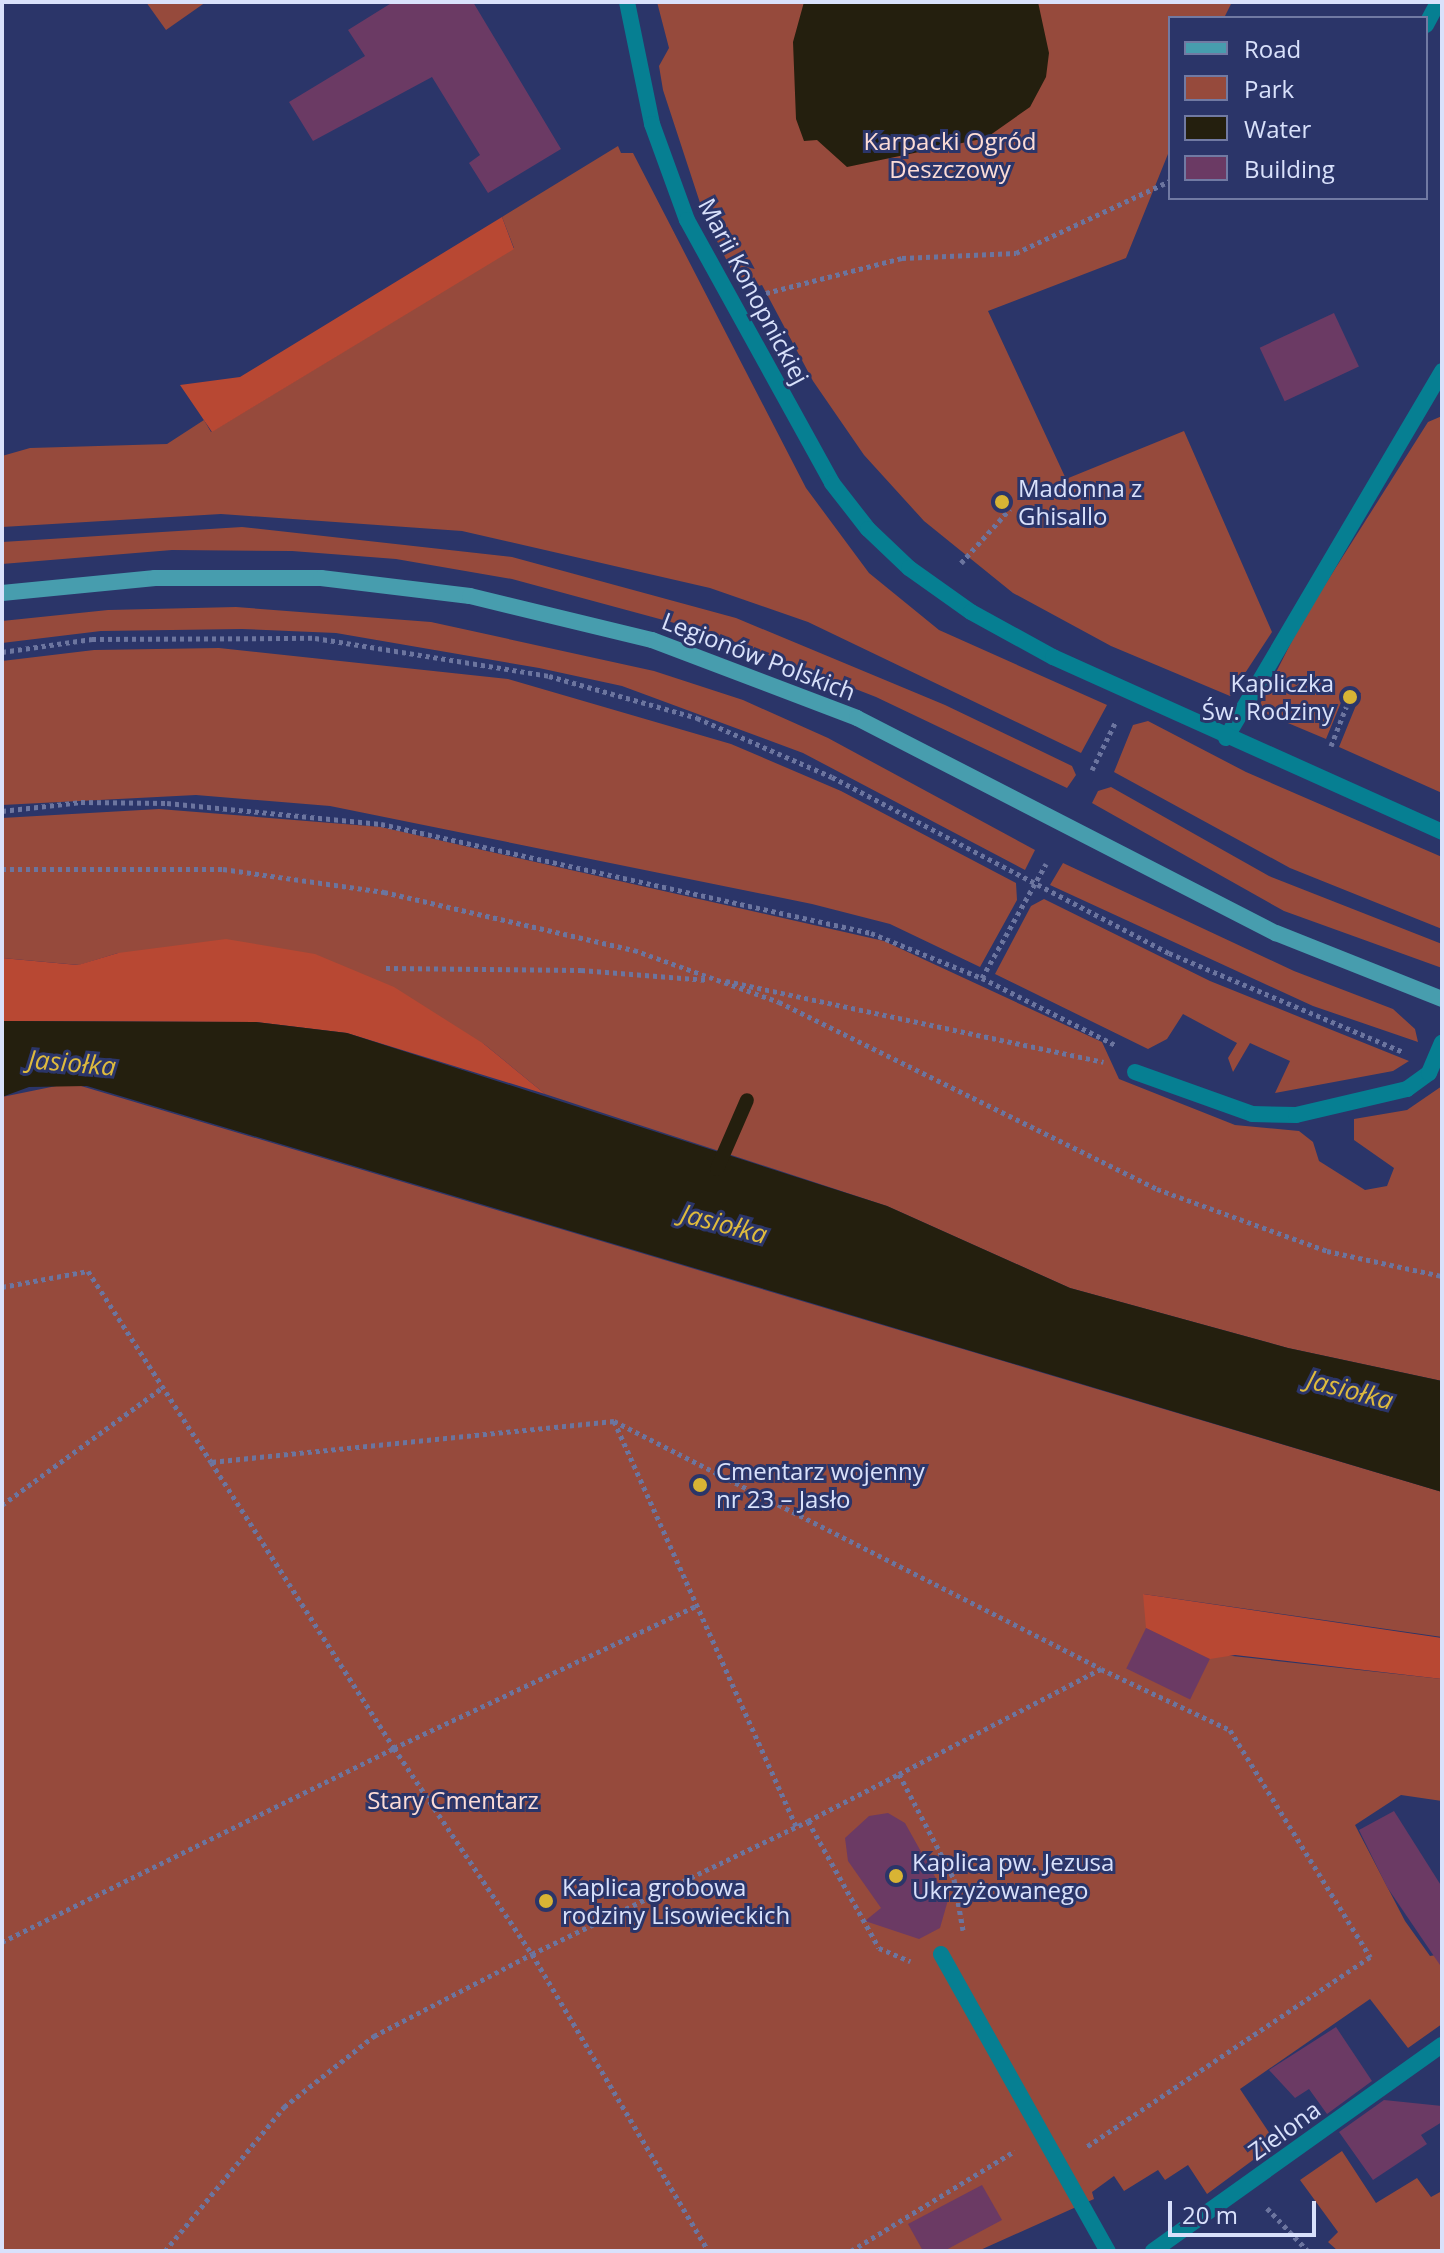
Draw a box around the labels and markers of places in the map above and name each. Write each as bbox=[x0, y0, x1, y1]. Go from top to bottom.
place label: Madonna z Ghisallo bbox=[1018, 474, 1142, 530]
marker: Madonna z Ghisallo bbox=[993, 493, 1011, 511]
place label: Kapliczka Św. Rodziny bbox=[1202, 669, 1334, 725]
marker: Kapliczka Św. Rodziny bbox=[1341, 688, 1359, 706]
place label: Cmentarz wojenny nr 23 – Jasło bbox=[716, 1457, 925, 1513]
marker: Cmentarz wojenny nr 23 – Jasło bbox=[691, 1476, 709, 1494]
place label: Kaplica pw. Jezusa Ukrzyżowanego bbox=[912, 1848, 1114, 1904]
marker: Kaplica pw. Jezusa Ukrzyżowanego bbox=[887, 1867, 905, 1885]
place label: Kaplica grobowa rodziny Lisowieckich bbox=[562, 1873, 790, 1929]
marker: Kaplica grobowa rodziny Lisowieckich bbox=[537, 1892, 555, 1910]

